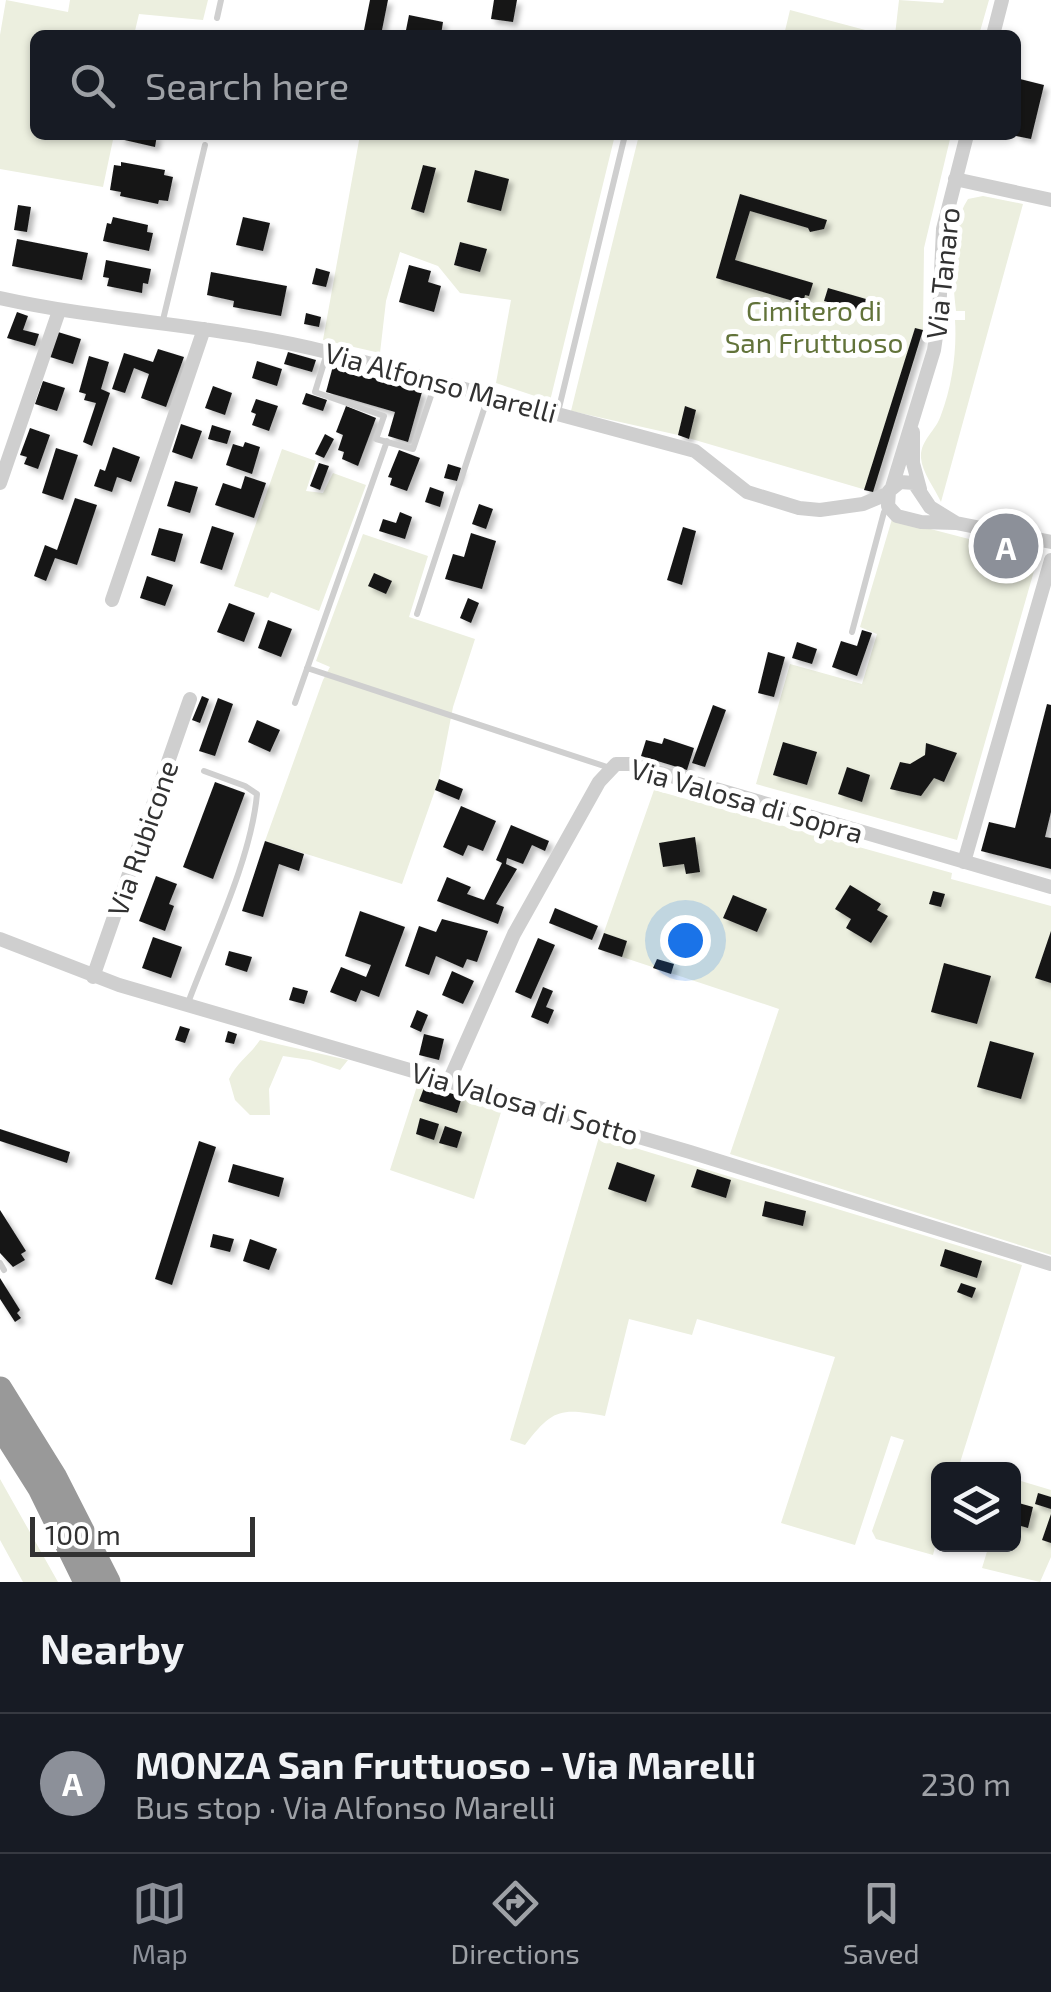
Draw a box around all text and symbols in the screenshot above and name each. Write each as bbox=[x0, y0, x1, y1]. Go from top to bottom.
search box bbox=[30, 30, 1021, 140]
icon: search bbox=[65, 58, 120, 113]
text: Search here bbox=[145, 62, 349, 108]
street label: Via Tanaro bbox=[918, 205, 966, 341]
park label: Cimitero di San Fruttuoso bbox=[725, 293, 903, 359]
street label: Via Alfonso Marelli bbox=[321, 335, 561, 429]
pin: A bbox=[974, 508, 1038, 584]
street label: Via Valosa di Sopra bbox=[627, 751, 867, 849]
street label: Via Rubicone bbox=[99, 756, 185, 920]
your location bbox=[660, 915, 711, 966]
street label: Via Valosa di Sotto bbox=[408, 1054, 642, 1152]
map controls bbox=[931, 1462, 1021, 1552]
button: layers bbox=[931, 1462, 1021, 1552]
scale bar bbox=[30, 1512, 255, 1556]
text: 100 m bbox=[45, 1517, 121, 1551]
text: Nearby bbox=[40, 1622, 184, 1672]
text: MONZA San Fruttuoso - Via Marelli bbox=[135, 1741, 756, 1787]
text: A bbox=[62, 1764, 83, 1802]
text: 230 m bbox=[921, 1764, 1011, 1802]
text: Bus stop · Via Alfonso Marelli bbox=[135, 1787, 556, 1825]
tab: Map bbox=[131, 1876, 188, 1970]
tab: Directions bbox=[451, 1876, 580, 1970]
tab: Saved bbox=[843, 1876, 920, 1970]

